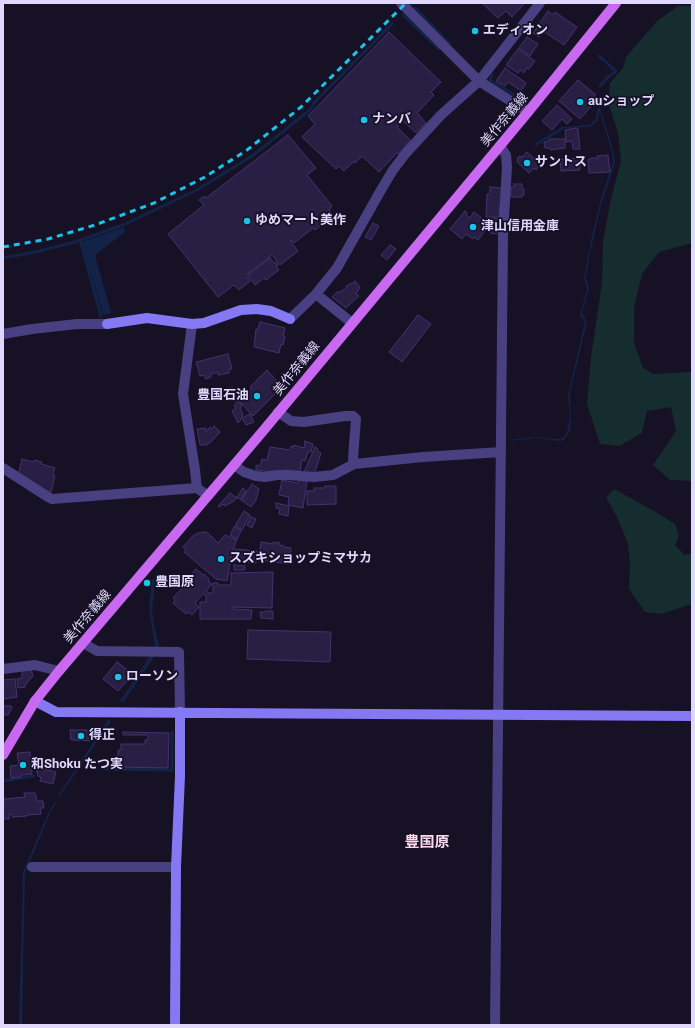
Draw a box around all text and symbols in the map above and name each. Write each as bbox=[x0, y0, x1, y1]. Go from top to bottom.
place label: エディオン bbox=[483, 23, 548, 39]
marker: エディオン bbox=[470, 26, 480, 36]
street label: 美作奈義線 bbox=[478, 90, 532, 150]
place label: auショップ bbox=[588, 94, 654, 110]
marker: auショップ bbox=[575, 97, 585, 107]
place label: ナンバ bbox=[372, 112, 411, 128]
marker: ナンバ bbox=[359, 115, 369, 125]
place label: サントス bbox=[535, 155, 587, 171]
marker: サントス bbox=[522, 158, 532, 168]
place label: ゆめマート美作 bbox=[255, 213, 346, 229]
marker: ゆめマート美作 bbox=[242, 216, 252, 226]
place label: 津山信用金庫 bbox=[481, 219, 559, 235]
marker: 津山信用金庫 bbox=[468, 222, 478, 232]
street label: 美作奈義線 bbox=[270, 339, 324, 399]
place label: 豊国石油 bbox=[197, 388, 249, 404]
marker: 豊国石油 bbox=[252, 391, 262, 401]
place label: スズキショップミマサカ bbox=[229, 551, 372, 567]
marker: スズキショップミマサカ bbox=[216, 554, 226, 564]
place label: 豊国原 bbox=[155, 575, 194, 591]
marker: 豊国原 bbox=[142, 578, 152, 588]
street label: 美作奈義線 bbox=[61, 587, 115, 647]
place label: ローソン bbox=[126, 669, 178, 685]
marker: ローソン bbox=[113, 672, 123, 682]
place label: 得正 bbox=[89, 728, 115, 744]
marker: 得正 bbox=[76, 731, 86, 741]
place label: 和Shoku たつ実 bbox=[31, 757, 123, 773]
marker: 和Shoku たつ実 bbox=[18, 760, 28, 770]
district label: 豊国原 bbox=[405, 834, 449, 852]

